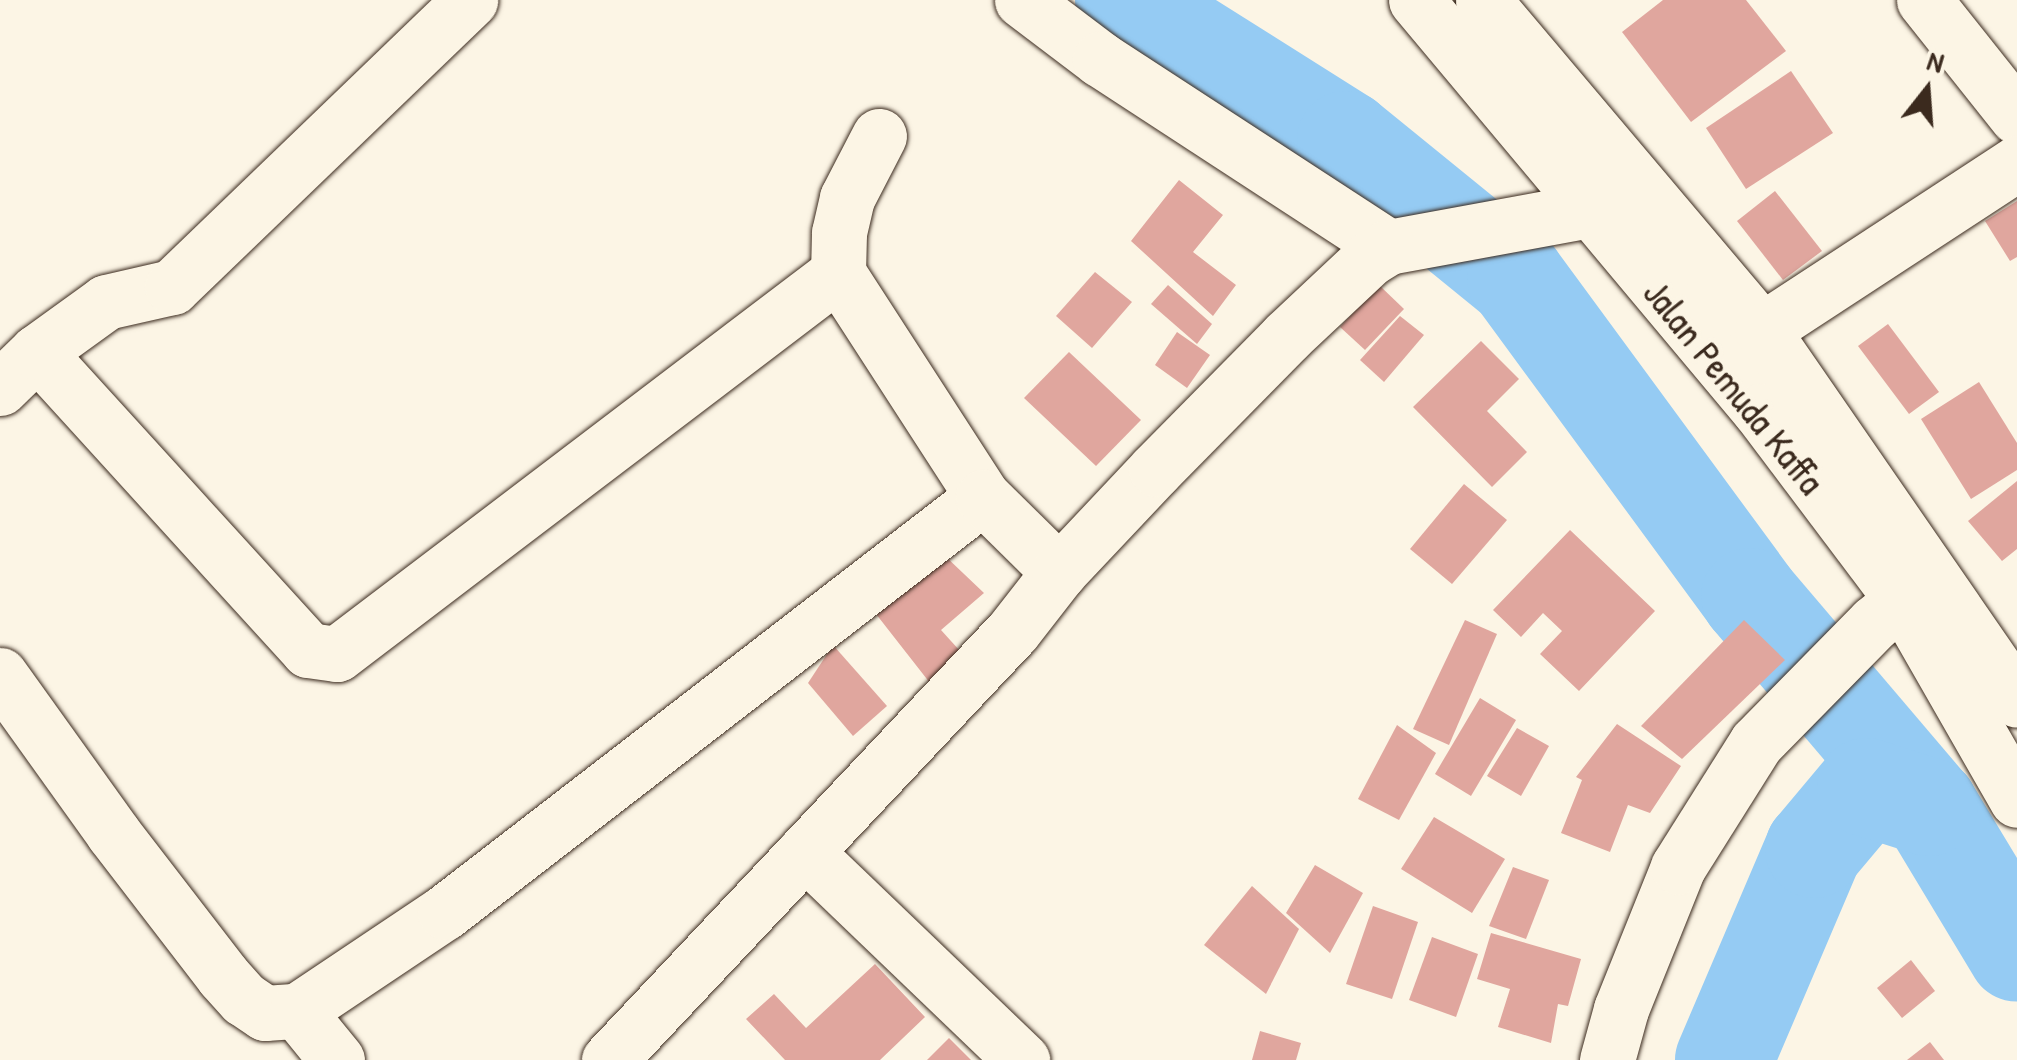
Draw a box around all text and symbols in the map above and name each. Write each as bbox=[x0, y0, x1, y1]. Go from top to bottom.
north arrow bbox=[1877, 40, 1977, 140]
text: N bbox=[1923, 41, 1948, 82]
street label: Jalan Pemuda Kaffa bbox=[1634, 271, 1834, 503]

